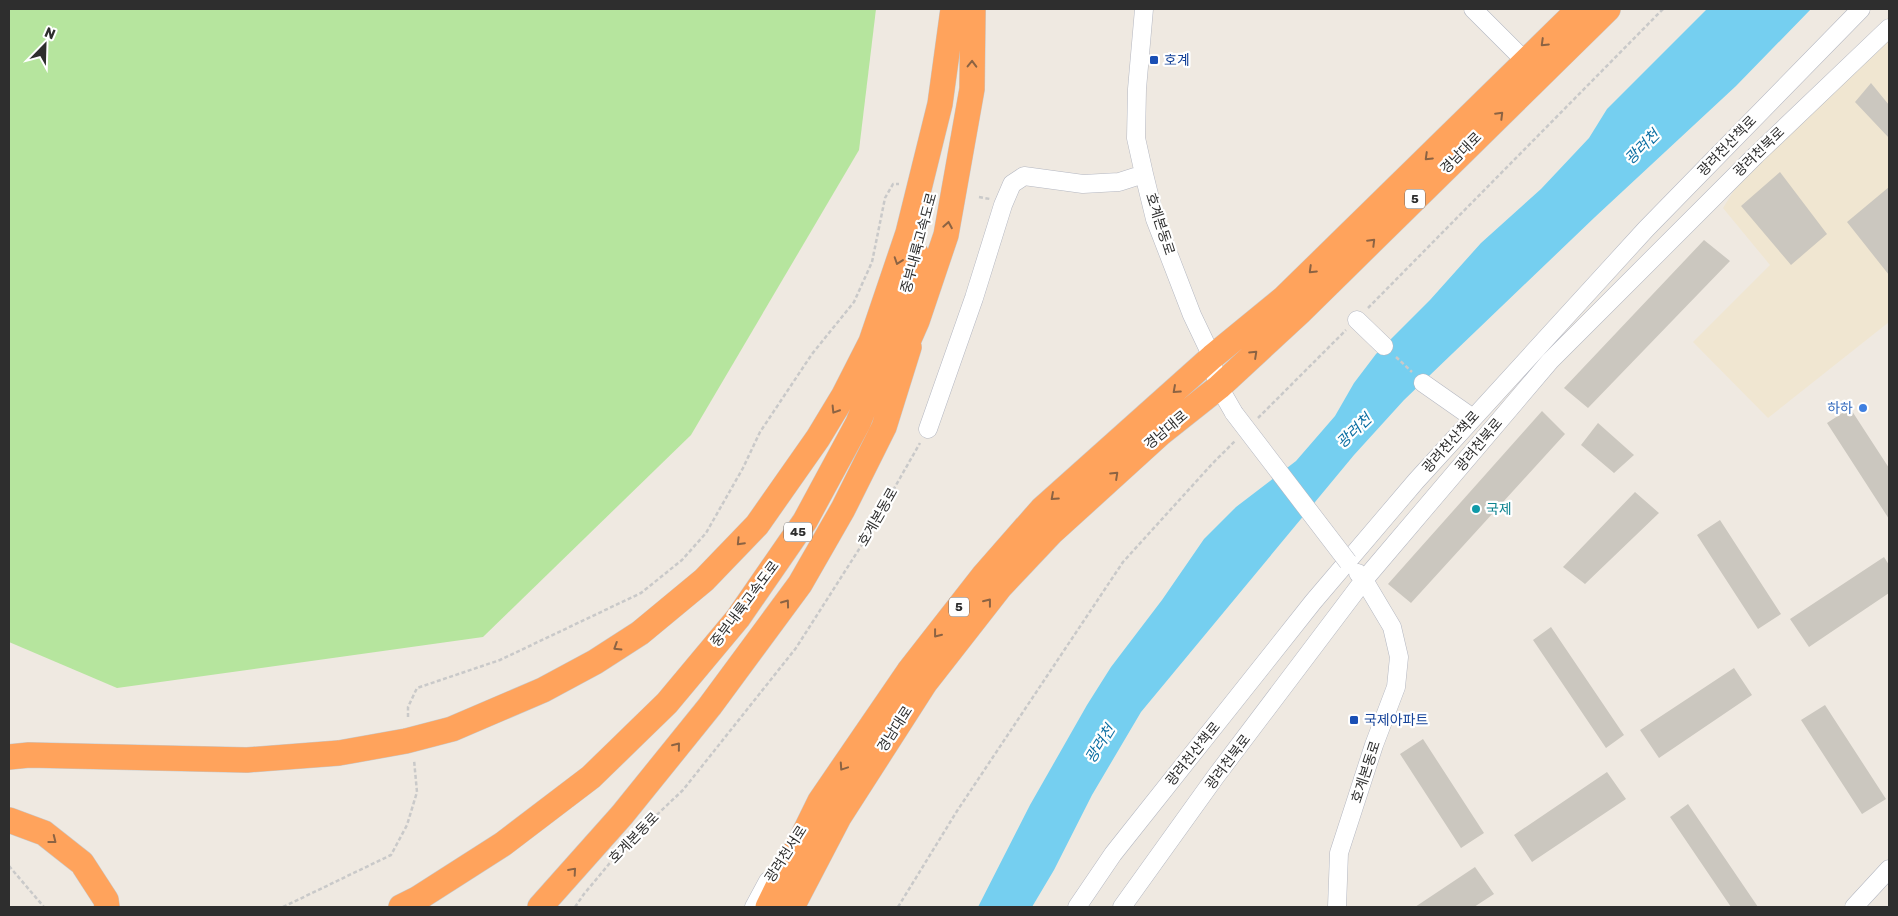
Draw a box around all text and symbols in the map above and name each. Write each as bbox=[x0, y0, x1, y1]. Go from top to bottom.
north arrow bbox=[20, 20, 70, 70]
text: N bbox=[42, 24, 58, 43]
one-way arrow bbox=[1541, 37, 1550, 46]
place label: 호계 bbox=[1164, 52, 1190, 69]
marker: 호계 bbox=[1148, 54, 1160, 66]
one-way arrow bbox=[967, 60, 977, 68]
one-way arrow bbox=[1494, 112, 1503, 121]
street label: 광려천산책로 bbox=[1694, 112, 1760, 180]
street label: 광려천북로 bbox=[1730, 123, 1788, 180]
water label: 광려천 bbox=[1621, 124, 1665, 168]
street label: 경남대로 bbox=[1437, 129, 1485, 177]
one-way arrow bbox=[1425, 151, 1434, 160]
road number: 5 bbox=[1405, 190, 1425, 208]
street label: 중부내륙고속도로 bbox=[897, 191, 941, 295]
street label: 호계본동로 bbox=[1142, 191, 1178, 257]
one-way arrow bbox=[942, 220, 952, 229]
one-way arrow bbox=[1366, 238, 1375, 247]
one-way arrow bbox=[894, 256, 904, 265]
one-way arrow bbox=[1309, 264, 1318, 273]
one-way arrow bbox=[1249, 351, 1258, 360]
one-way arrow bbox=[1172, 384, 1181, 393]
place label: 하하 bbox=[1827, 400, 1853, 417]
marker: 하하 bbox=[1857, 402, 1869, 414]
one-way arrow bbox=[831, 405, 841, 414]
street label: 경남대로 bbox=[1141, 407, 1191, 453]
street label: 광려천산책로 bbox=[1419, 408, 1483, 476]
water label: 광려천 bbox=[1333, 409, 1377, 452]
street label: 광려천북로 bbox=[1452, 415, 1506, 475]
one-way arrow bbox=[1110, 472, 1119, 481]
street label: 호계본동로 bbox=[855, 485, 902, 549]
one-way arrow bbox=[1050, 491, 1059, 500]
place label: 국제 bbox=[1486, 501, 1512, 518]
marker: 국제 bbox=[1470, 503, 1482, 515]
road number: 45 bbox=[784, 522, 812, 542]
one-way arrow bbox=[737, 536, 746, 545]
street label: 중부내륙고속도로 bbox=[707, 558, 783, 650]
road number: 5 bbox=[949, 598, 969, 616]
one-way arrow bbox=[982, 598, 991, 608]
one-way arrow bbox=[780, 599, 789, 609]
one-way arrow bbox=[935, 628, 943, 637]
one-way arrow bbox=[614, 641, 623, 651]
street label: 경남대로 bbox=[874, 703, 916, 755]
place label: 국제아파트 bbox=[1364, 712, 1429, 729]
marker: 국제아파트 bbox=[1348, 714, 1360, 726]
street label: 광려천산책로 bbox=[1162, 719, 1224, 789]
water label: 광려천 bbox=[1081, 720, 1120, 766]
street label: 광려천북로 bbox=[1202, 731, 1254, 793]
street label: 호계본동로 bbox=[1348, 739, 1384, 805]
one-way arrow bbox=[671, 743, 679, 752]
one-way arrow bbox=[840, 761, 849, 770]
street label: 호계본동로 bbox=[606, 809, 663, 867]
street label: 광려천서로 bbox=[761, 822, 811, 886]
one-way arrow bbox=[47, 834, 56, 842]
one-way arrow bbox=[567, 867, 576, 876]

